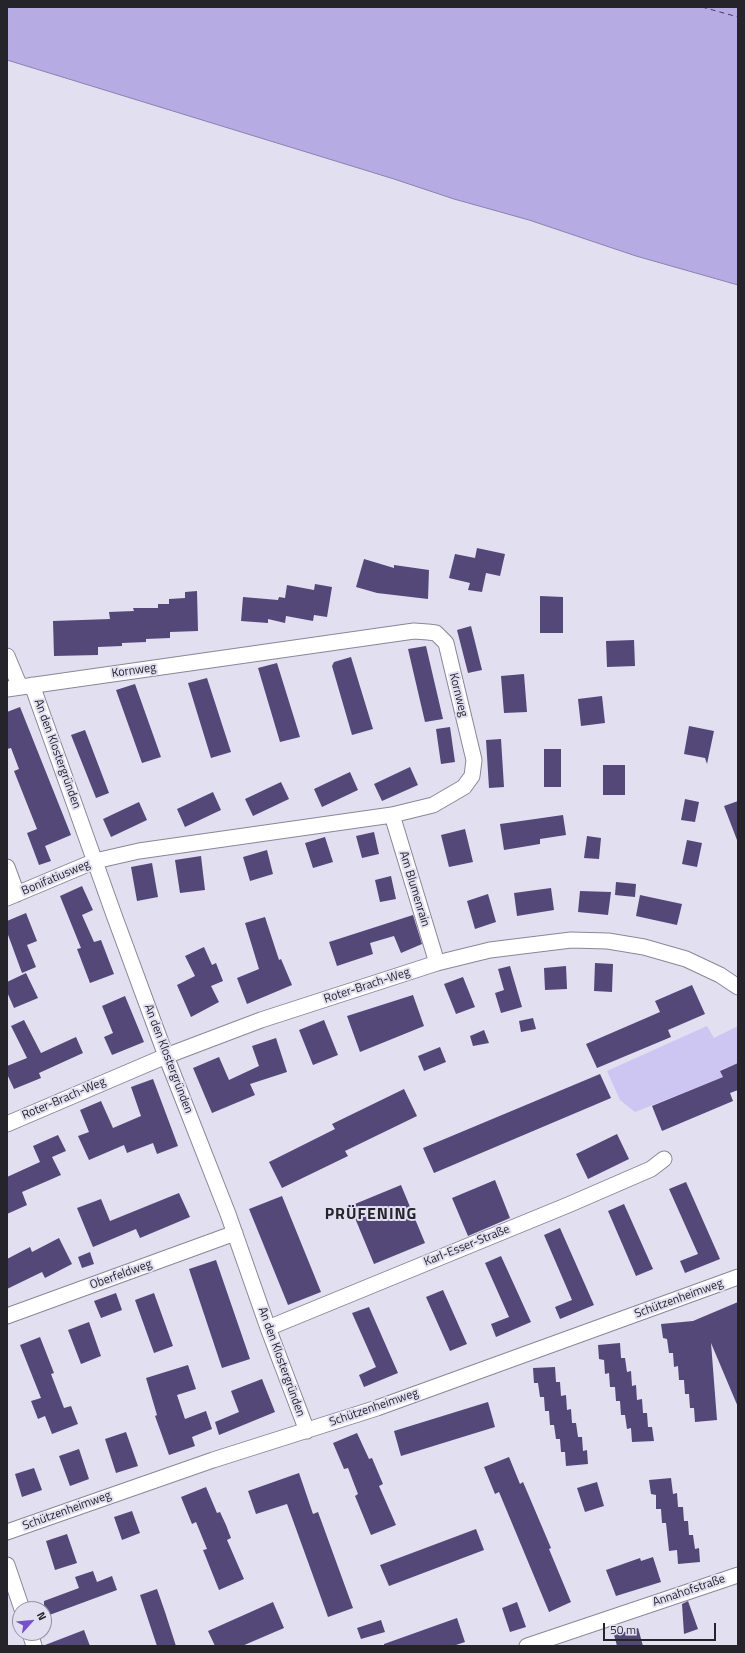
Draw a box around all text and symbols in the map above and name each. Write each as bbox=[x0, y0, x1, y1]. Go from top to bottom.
street label: Kornweg bbox=[111, 661, 157, 681]
street label: Kornweg bbox=[446, 672, 470, 718]
street label: An den Klostergründen bbox=[30, 697, 84, 811]
street label: Am Blumenrain bbox=[396, 850, 432, 928]
street label: Bonifatiusweg bbox=[20, 857, 92, 899]
street label: Roter-Brach-Weg bbox=[322, 965, 412, 1007]
street label: An den Klostergründen bbox=[141, 1002, 195, 1116]
street label: Roter-Brach-Weg bbox=[20, 1075, 108, 1123]
district label: PRÜFENING bbox=[325, 1205, 417, 1225]
street label: Karl-Esser-Straße bbox=[422, 1222, 512, 1270]
street label: Oberfeldweg bbox=[88, 1257, 154, 1293]
street label: Schützenheimweg bbox=[633, 1276, 725, 1322]
street label: An den Klostergründen bbox=[254, 1305, 308, 1419]
street label: Schützenheimweg bbox=[328, 1386, 420, 1430]
street label: Schützenheimweg bbox=[21, 1488, 113, 1534]
street label: Annahofstraße bbox=[651, 1572, 727, 1610]
north arrow bbox=[12, 1601, 52, 1641]
text: N bbox=[33, 1609, 51, 1623]
scale bar bbox=[605, 1615, 718, 1641]
text: 50 m bbox=[610, 1620, 636, 1639]

